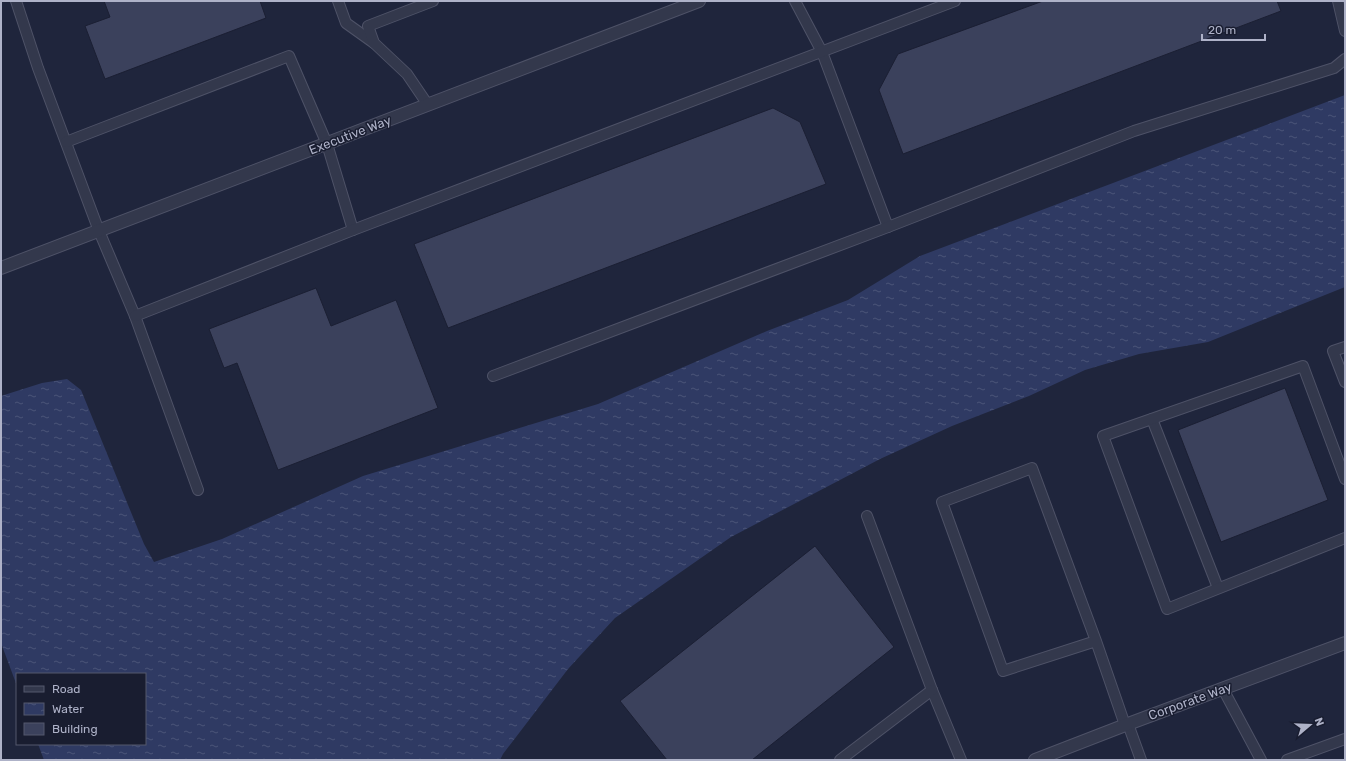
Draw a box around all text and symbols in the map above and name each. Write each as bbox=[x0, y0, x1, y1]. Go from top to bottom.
scale bar bbox=[1202, 16, 1265, 42]
text: 20 m bbox=[1208, 23, 1236, 37]
street label: Executive Way bbox=[307, 112, 393, 158]
legend bbox=[16, 673, 146, 745]
street label: Corporate Way bbox=[1146, 679, 1234, 723]
text: Road bbox=[52, 682, 80, 696]
text: Water bbox=[52, 702, 84, 716]
north arrow bbox=[1290, 705, 1330, 745]
text: N bbox=[1312, 716, 1326, 728]
text: Building bbox=[52, 722, 98, 736]

